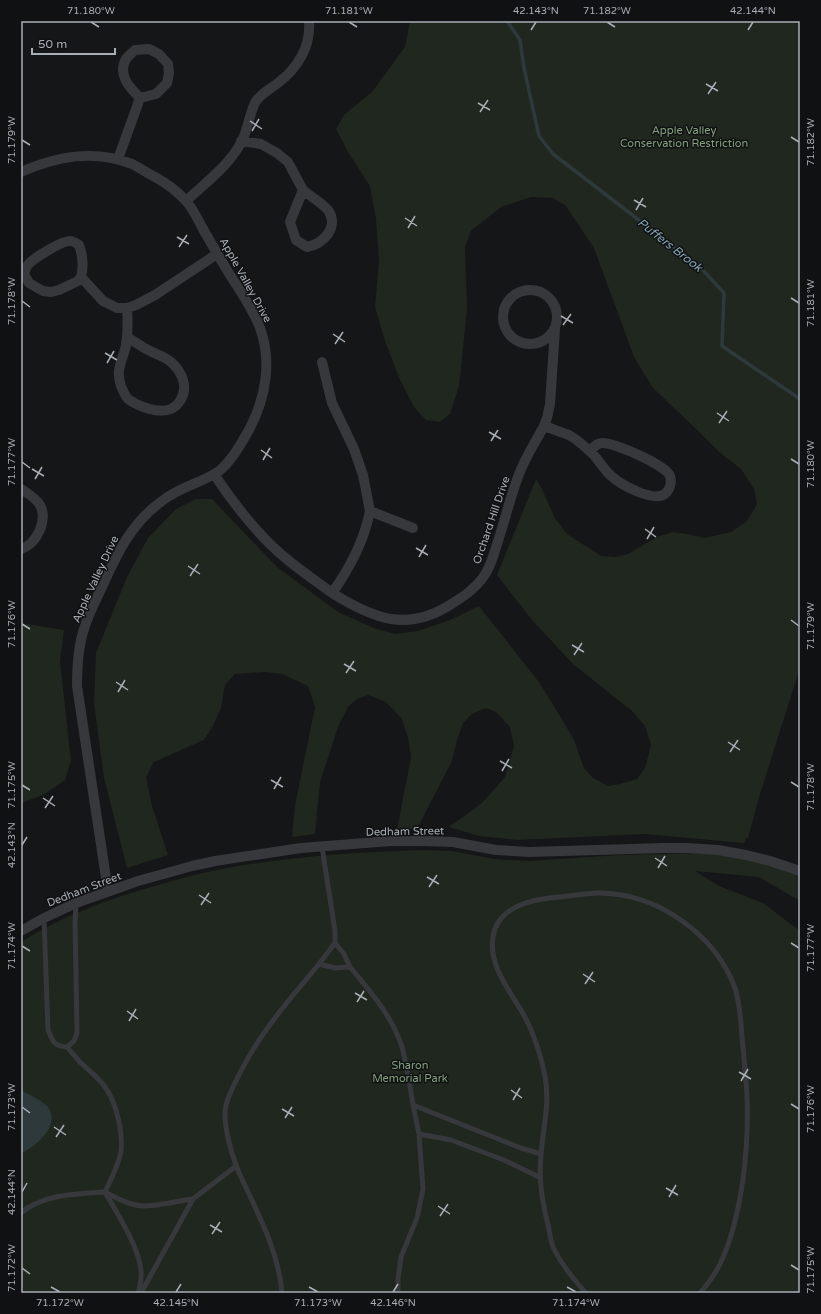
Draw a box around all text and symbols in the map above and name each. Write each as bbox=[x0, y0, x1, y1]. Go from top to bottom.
text: 71.180°W bbox=[67, 5, 115, 17]
text: 71.181°W bbox=[325, 5, 373, 17]
text: 42.143°N bbox=[513, 5, 559, 17]
text: 71.182°W bbox=[583, 5, 631, 17]
text: 42.144°N bbox=[730, 5, 776, 17]
scale bar bbox=[32, 30, 115, 56]
text: 50 m bbox=[38, 37, 67, 51]
text: 71.179°W bbox=[6, 116, 18, 164]
text: 71.182°W bbox=[805, 118, 817, 166]
park label: Apple Valley Conservation Restriction bbox=[620, 124, 748, 150]
water label: Puffers Brook bbox=[635, 215, 706, 276]
street label: Apple Valley Drive bbox=[217, 236, 274, 325]
text: 71.178°W bbox=[6, 277, 18, 325]
text: 71.181°W bbox=[805, 279, 817, 327]
text: 71.177°W bbox=[6, 438, 18, 486]
text: 71.180°W bbox=[805, 440, 817, 488]
street label: Orchard Hill Drive bbox=[470, 475, 513, 566]
street label: Apple Valley Drive bbox=[70, 534, 121, 625]
text: 71.176°W bbox=[6, 600, 18, 648]
text: 71.179°W bbox=[805, 602, 817, 650]
text: 71.175°W bbox=[6, 761, 18, 809]
text: 71.178°W bbox=[805, 763, 817, 811]
text: 42.143°N bbox=[6, 822, 18, 868]
street label: Dedham Street bbox=[366, 824, 444, 839]
street label: Dedham Street bbox=[45, 869, 123, 910]
text: 71.174°W bbox=[6, 922, 18, 970]
text: 71.177°W bbox=[805, 924, 817, 972]
park label: Sharon Memorial Park bbox=[372, 1059, 448, 1085]
text: 71.173°W bbox=[6, 1083, 18, 1131]
text: 71.176°W bbox=[805, 1085, 817, 1133]
text: 42.144°N bbox=[6, 1169, 18, 1215]
text: 71.172°W bbox=[6, 1244, 18, 1292]
text: 71.175°W bbox=[805, 1246, 817, 1294]
text: 71.172°W bbox=[36, 1297, 84, 1309]
text: 42.145°N bbox=[153, 1297, 199, 1309]
text: 71.173°W bbox=[294, 1297, 342, 1309]
text: 42.146°N bbox=[370, 1297, 416, 1309]
text: 71.174°W bbox=[552, 1297, 600, 1309]

